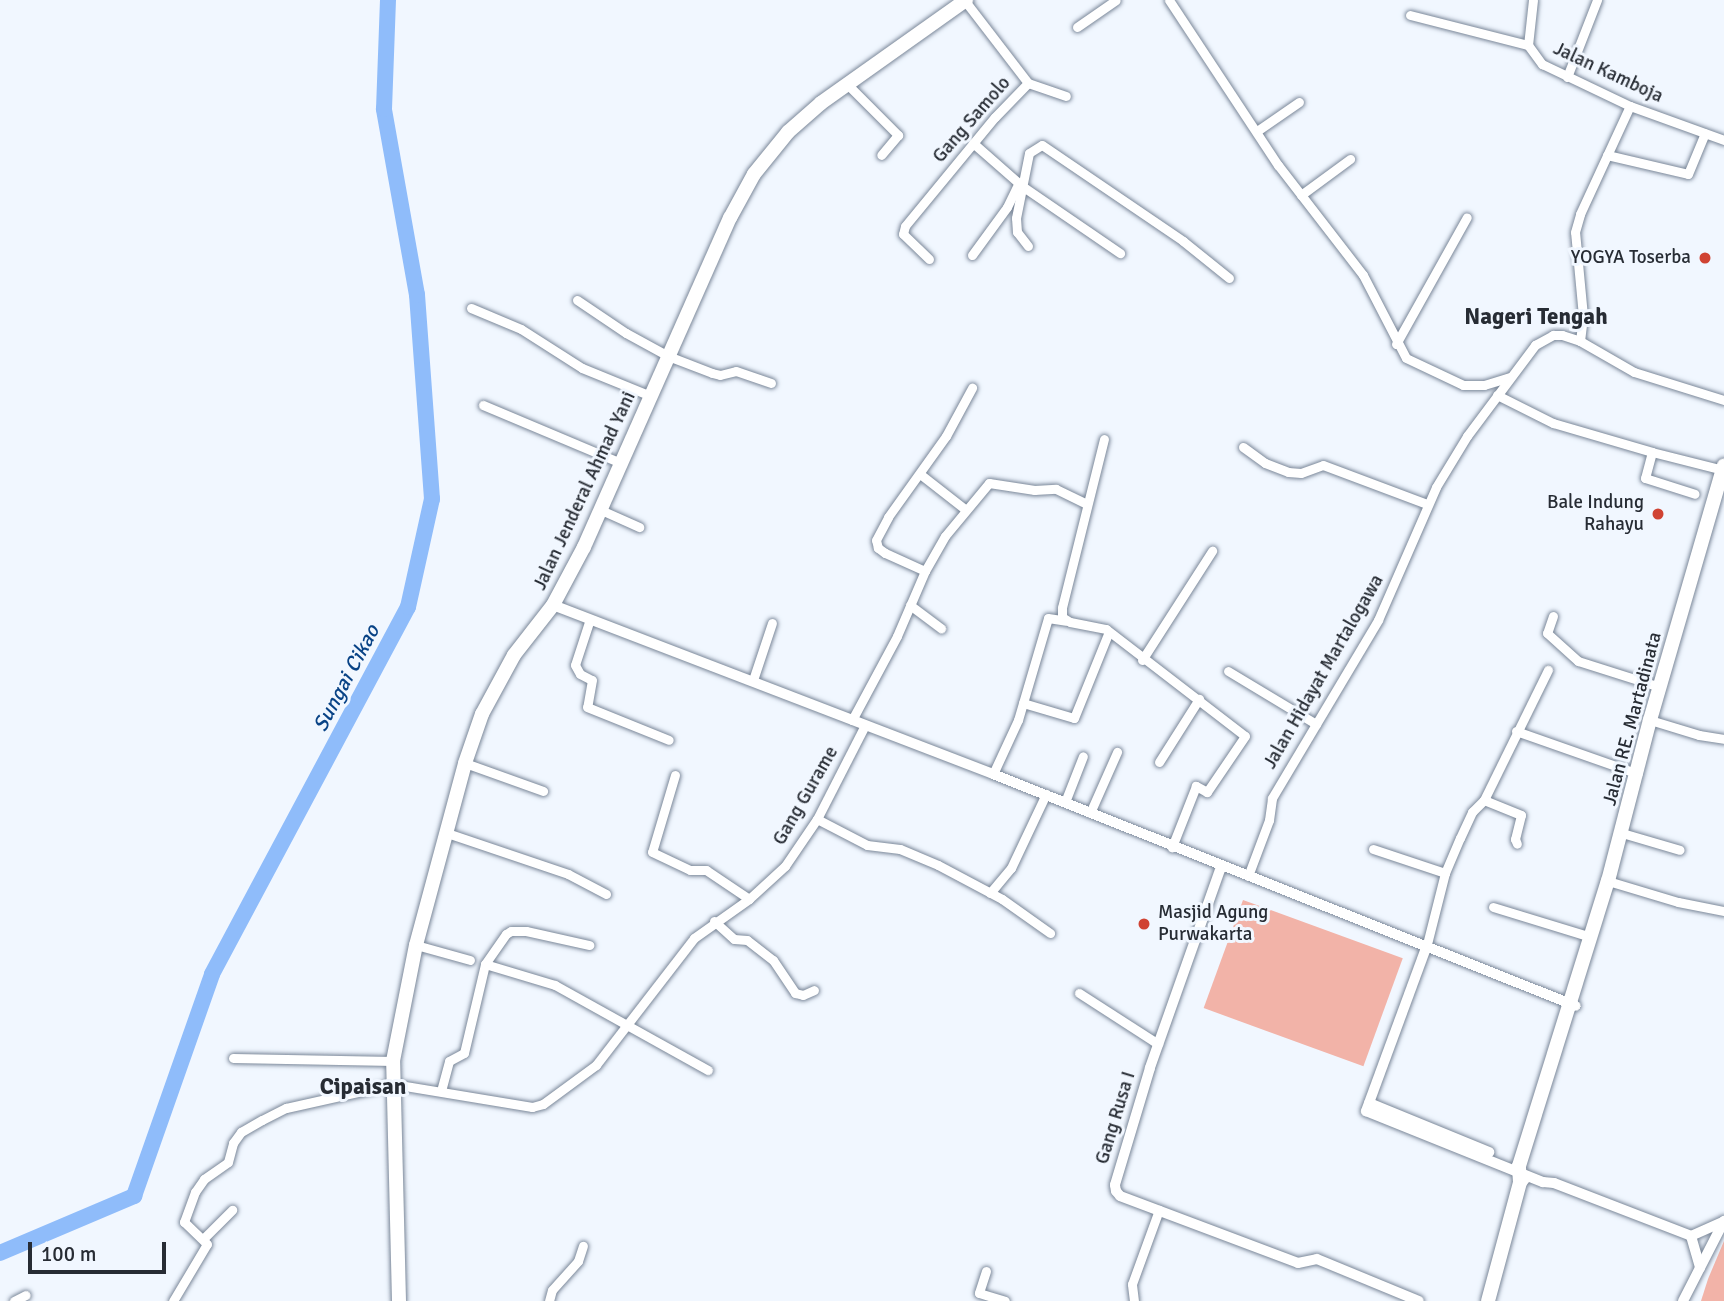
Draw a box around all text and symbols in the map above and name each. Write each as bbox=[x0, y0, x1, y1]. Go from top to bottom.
street label: Jalan Kamboja bbox=[1550, 38, 1666, 108]
street label: Gang Samolo bbox=[928, 72, 1016, 168]
place label: YOGYA Toserba bbox=[1571, 247, 1691, 269]
marker: YOGYA Toserba bbox=[1697, 250, 1713, 266]
district label: Nageri Tengah bbox=[1464, 303, 1608, 331]
street label: Jalan Jenderal Ahmad Yani bbox=[529, 388, 641, 594]
place label: Bale Indung Rahayu bbox=[1547, 492, 1644, 536]
marker: Bale Indung Rahayu bbox=[1650, 506, 1666, 522]
street label: Jalan Hidayat Martalogawa bbox=[1259, 571, 1389, 773]
water label: Sungai Cikao bbox=[307, 620, 385, 736]
street label: Jalan RE. Martadinata bbox=[1599, 630, 1667, 808]
street label: Gang Gurame bbox=[769, 743, 843, 849]
place label: Masjid Agung Purwakarta bbox=[1158, 902, 1268, 946]
marker: Masjid Agung Purwakarta bbox=[1136, 916, 1152, 932]
street label: Gang Rusa I bbox=[1091, 1069, 1141, 1167]
district label: Cipaisan bbox=[320, 1073, 406, 1101]
scale bar bbox=[32, 1228, 170, 1272]
text: 100 m bbox=[41, 1241, 96, 1267]

